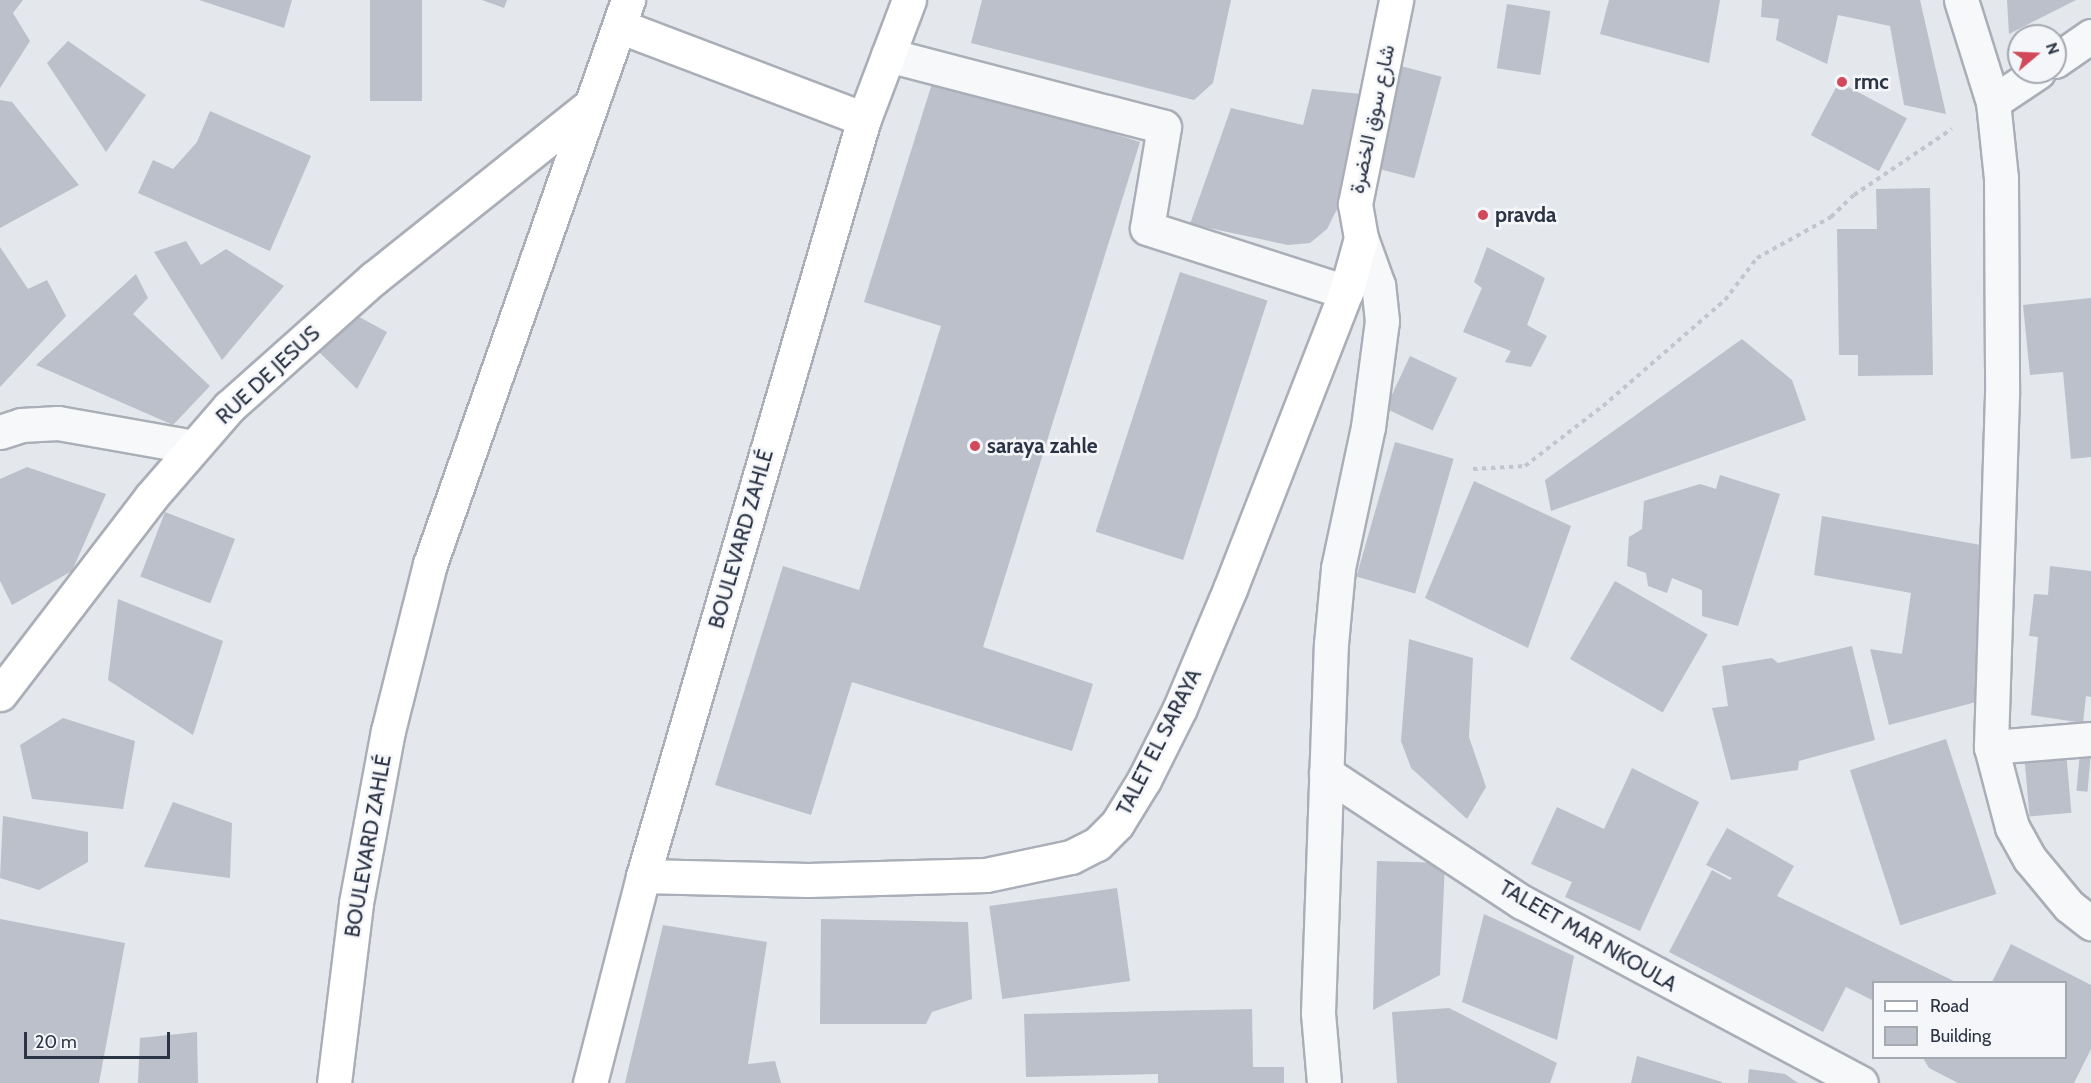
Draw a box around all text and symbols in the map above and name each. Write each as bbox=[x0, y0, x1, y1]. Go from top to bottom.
north arrow bbox=[2007, 24, 2067, 84]
text: N bbox=[2042, 40, 2063, 57]
street label: شارع سوق الخضرة bbox=[1344, 42, 1400, 196]
place label: rmc bbox=[1854, 69, 1889, 95]
marker: rmc bbox=[1835, 75, 1849, 89]
place label: pravda bbox=[1495, 202, 1557, 228]
marker: pravda bbox=[1476, 208, 1490, 222]
street label: RUE DE JESUS bbox=[211, 321, 325, 429]
place label: saraya zahle bbox=[987, 433, 1098, 459]
marker: saraya zahle bbox=[968, 439, 982, 453]
street label: BOULEVARD ZAHLÉ bbox=[703, 447, 779, 631]
street label: TALET EL SARAYA bbox=[1111, 665, 1207, 819]
street label: BOULEVARD ZAHLÉ bbox=[340, 753, 396, 939]
street label: TALEET MAR NKOULA bbox=[1495, 875, 1681, 997]
legend bbox=[1872, 981, 2067, 1059]
text: Road bbox=[1930, 995, 1969, 1017]
scale bar bbox=[27, 1020, 172, 1058]
text: Building bbox=[1930, 1025, 1991, 1047]
text: 20 m bbox=[35, 1031, 77, 1053]

